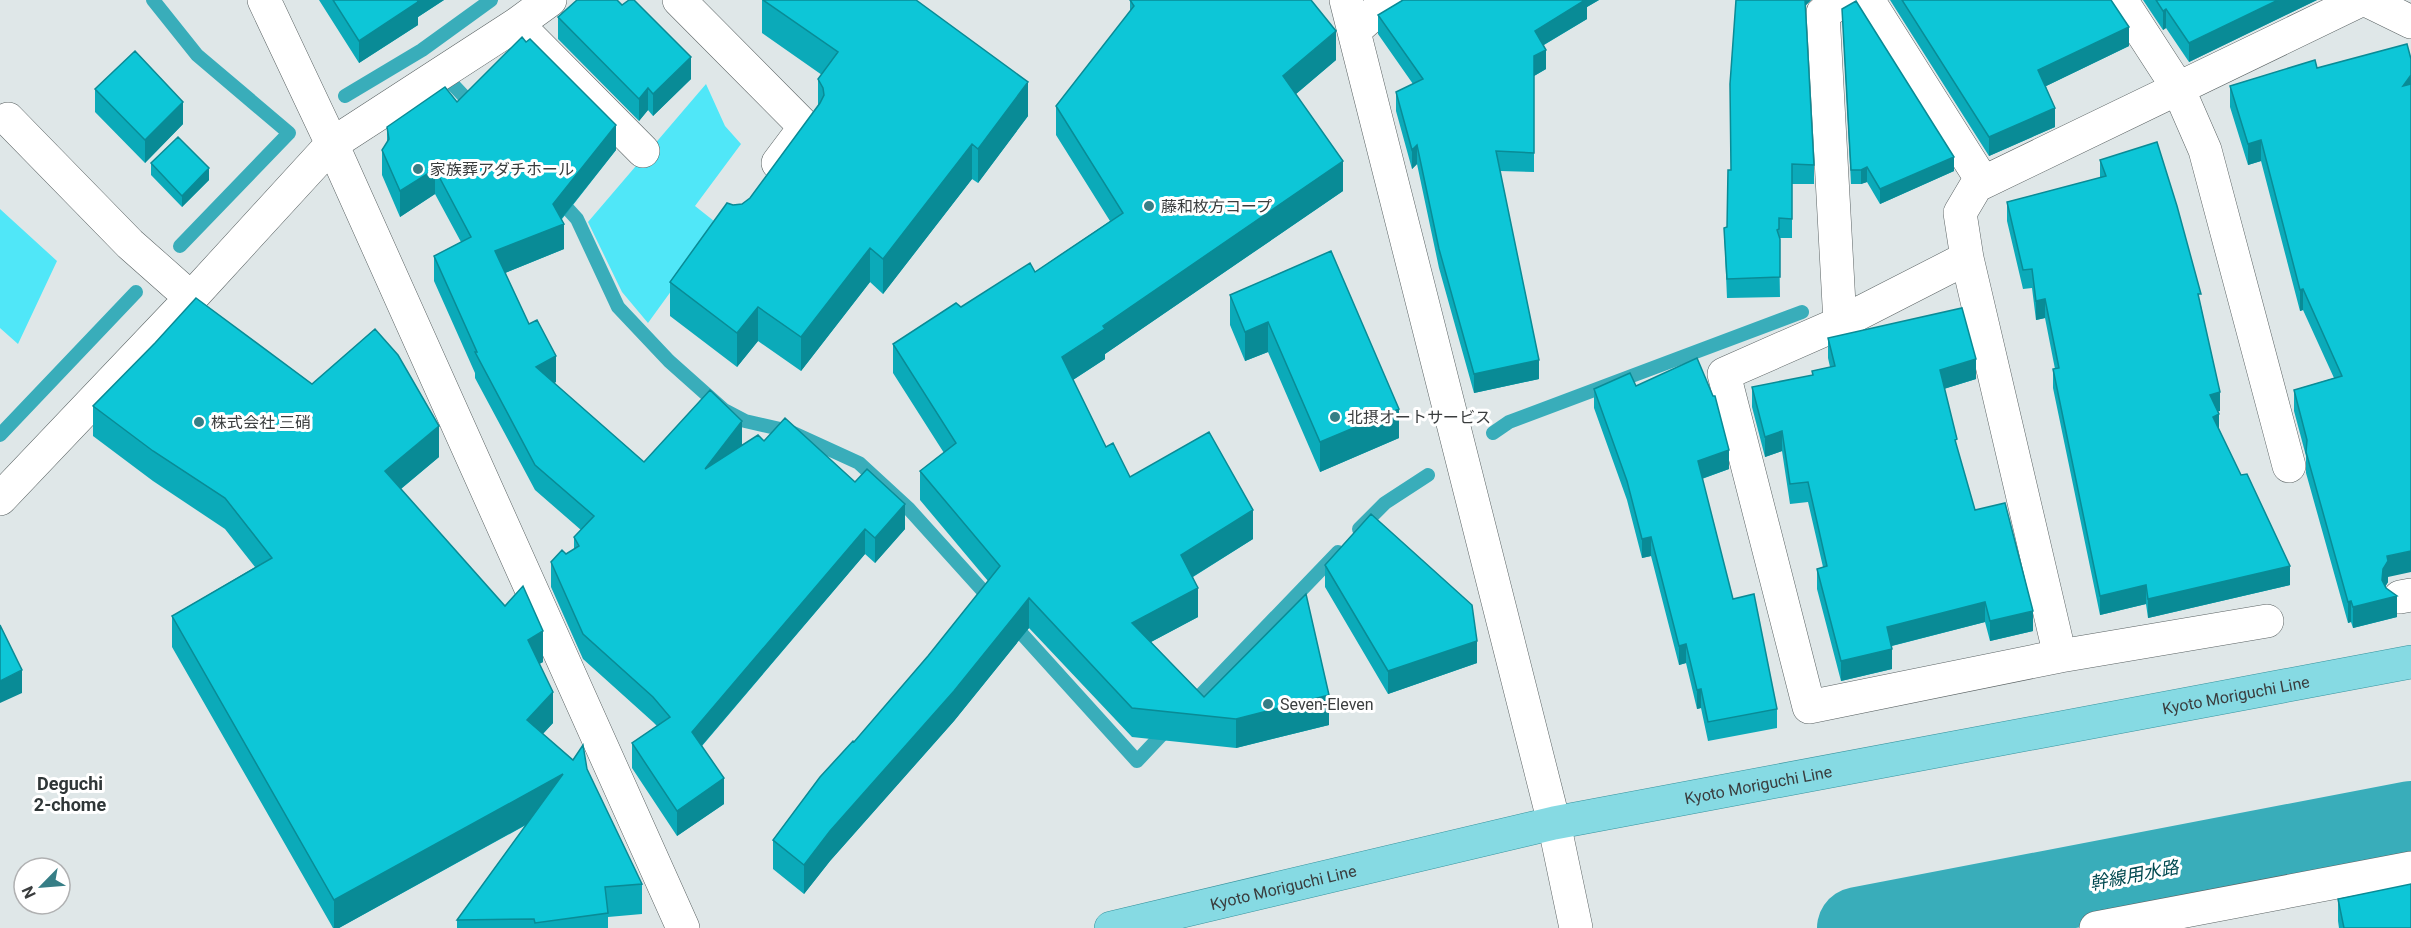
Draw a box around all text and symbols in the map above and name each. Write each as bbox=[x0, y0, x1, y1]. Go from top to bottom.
place label: 家族葬アダチホール bbox=[430, 160, 574, 179]
marker: 家族葬アダチホール bbox=[411, 162, 425, 176]
place label: 藤和枚方コープ bbox=[1161, 197, 1272, 216]
marker: 藤和枚方コープ bbox=[1142, 199, 1156, 213]
place label: 北摂オートサービス bbox=[1347, 408, 1491, 427]
marker: 北摂オートサービス bbox=[1328, 410, 1342, 424]
place label: 株式会社 三硝 bbox=[211, 413, 311, 432]
marker: 株式会社 三硝 bbox=[192, 415, 206, 429]
street label: Kyoto Moriguchi Line bbox=[2161, 672, 2311, 718]
place label: Seven-Eleven bbox=[1280, 695, 1374, 714]
marker: Seven-Eleven bbox=[1261, 697, 1275, 711]
street label: Kyoto Moriguchi Line bbox=[1683, 761, 1833, 808]
district label: Deguchi 2-chome bbox=[34, 773, 106, 815]
north arrow bbox=[12, 856, 72, 916]
water label: 幹線用水路 bbox=[2088, 856, 2182, 894]
street label: Kyoto Moriguchi Line bbox=[1208, 861, 1358, 914]
text: N bbox=[18, 883, 40, 901]

